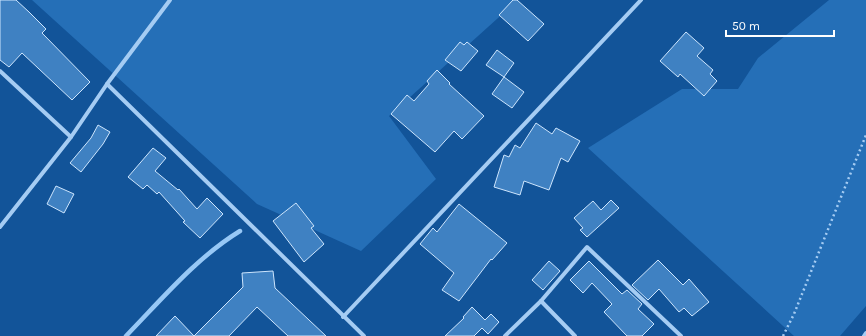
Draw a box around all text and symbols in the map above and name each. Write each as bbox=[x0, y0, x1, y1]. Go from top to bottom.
scale bar bbox=[726, 12, 834, 38]
text: 50 m bbox=[732, 19, 760, 33]

